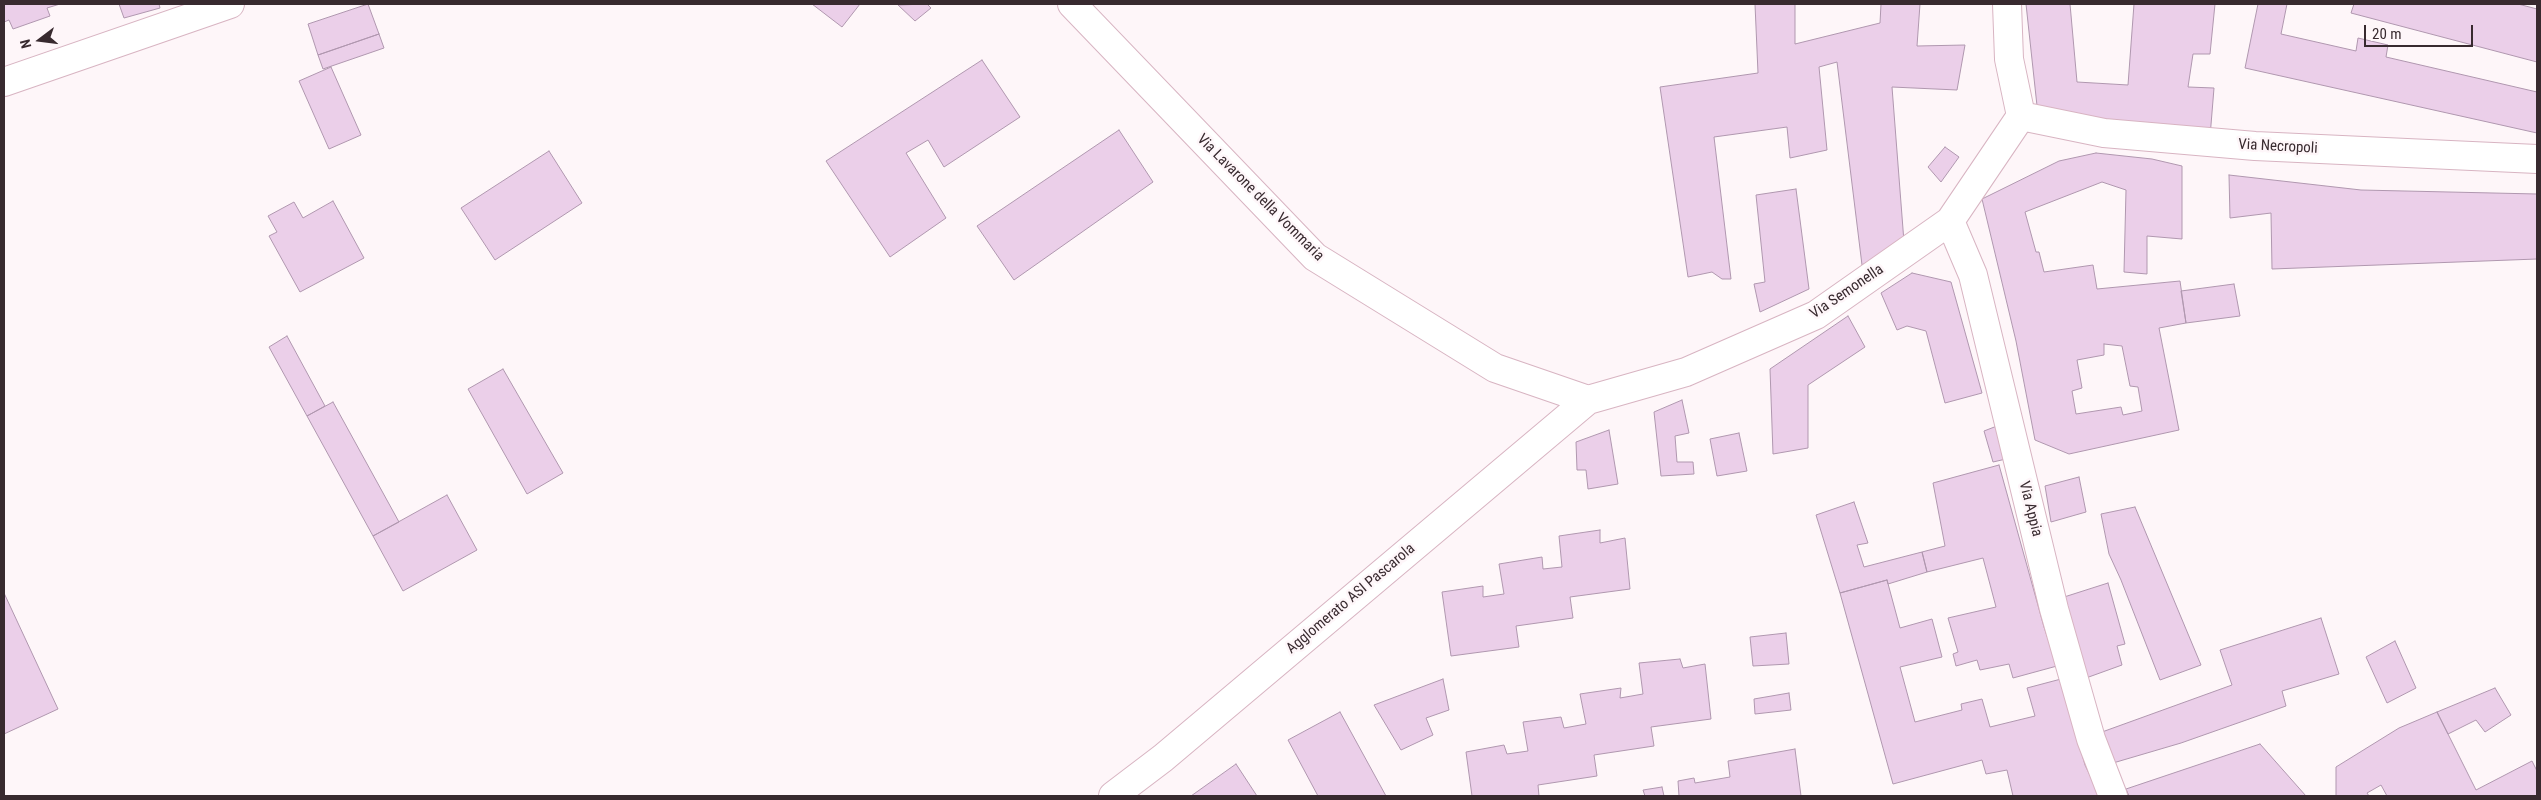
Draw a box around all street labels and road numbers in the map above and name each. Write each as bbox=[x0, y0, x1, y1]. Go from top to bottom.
street label: Via Lavarone della Vommaria bbox=[1193, 131, 1327, 265]
street label: Via Necropoli bbox=[2238, 136, 2318, 158]
street label: Via Semonella bbox=[1807, 261, 1887, 323]
street label: Via Appia bbox=[2014, 479, 2046, 539]
street label: Agglomerato ASI Pascarola bbox=[1283, 540, 1419, 658]

